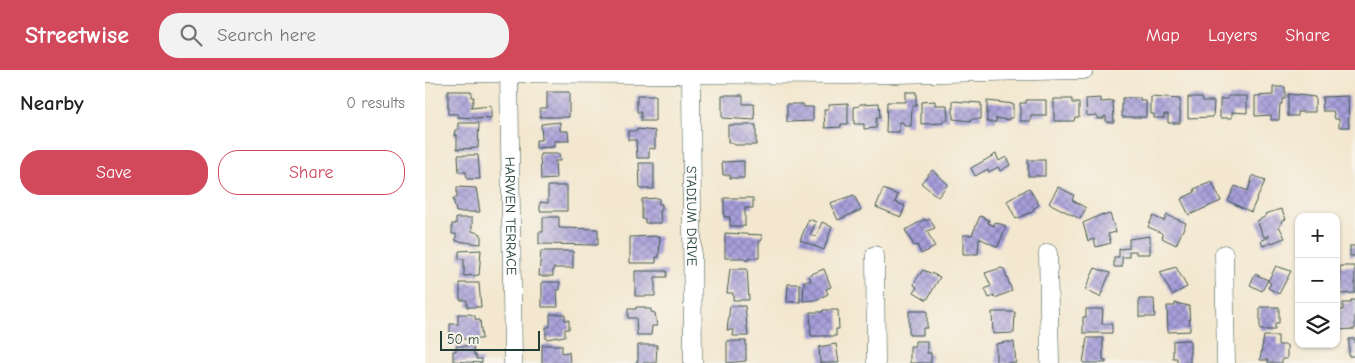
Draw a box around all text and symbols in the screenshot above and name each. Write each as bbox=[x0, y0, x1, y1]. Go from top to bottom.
search box bbox=[159, 13, 509, 58]
text: Streetwise bbox=[25, 21, 129, 49]
icon: search bbox=[177, 21, 205, 49]
text: Search here bbox=[217, 24, 316, 46]
text: Map bbox=[1146, 25, 1180, 46]
text: Layers bbox=[1208, 25, 1257, 46]
text: Share bbox=[1285, 25, 1330, 46]
text: Nearby bbox=[20, 91, 84, 115]
text: 0 results bbox=[346, 94, 405, 112]
button: Save bbox=[20, 150, 208, 195]
button: Share bbox=[218, 150, 405, 195]
street label: HARWEN TERRACE bbox=[502, 156, 520, 275]
street label: STADIUM DRIVE bbox=[683, 166, 701, 266]
map controls bbox=[1295, 213, 1340, 348]
button: + bbox=[1295, 213, 1340, 258]
button: − bbox=[1295, 258, 1340, 303]
button: layers bbox=[1295, 303, 1340, 348]
scale bar bbox=[440, 328, 540, 351]
text: 50 m bbox=[447, 331, 479, 348]

